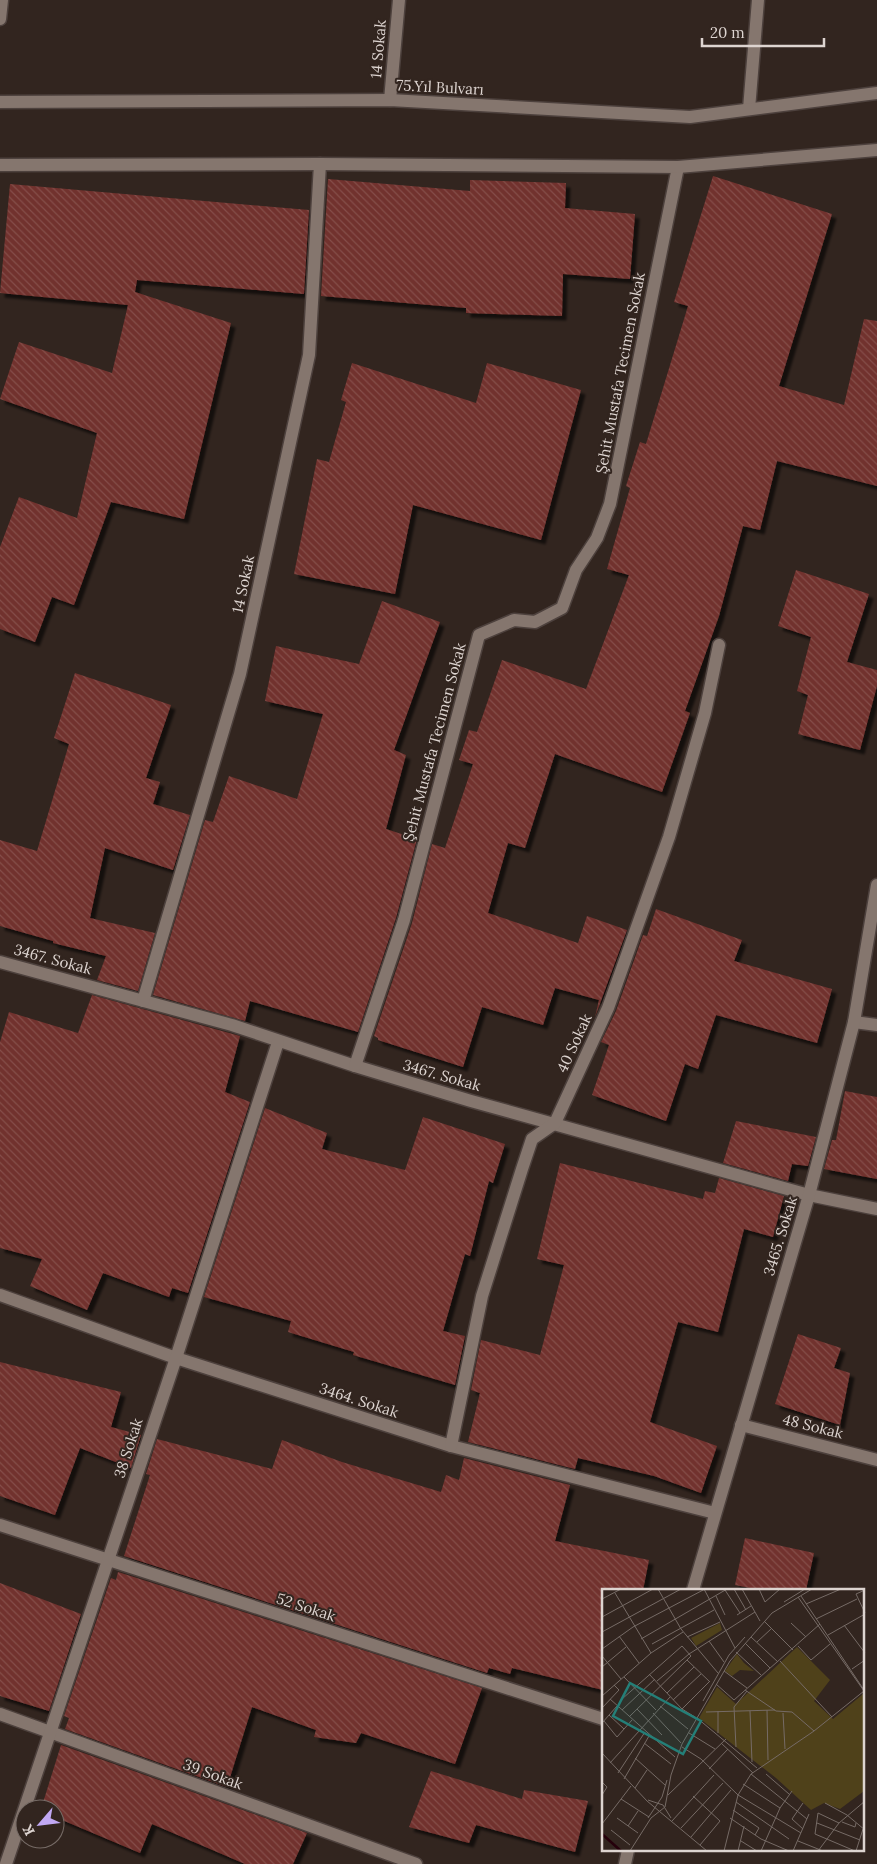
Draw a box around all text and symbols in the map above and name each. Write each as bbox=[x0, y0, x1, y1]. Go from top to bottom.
scale bar bbox=[702, 15, 824, 47]
street label: 14 Sokak bbox=[366, 19, 390, 79]
text: 20 m bbox=[710, 23, 745, 42]
street label: 75.Yıl Bulvarı bbox=[396, 75, 484, 99]
street label: Şehit Mustafa Tecimen Sokak bbox=[591, 271, 649, 475]
street label: 14 Sokak bbox=[228, 553, 258, 615]
street label: Şehit Mustafa Tecimen Sokak bbox=[398, 641, 470, 843]
street label: 3467. Sokak bbox=[12, 939, 94, 979]
street label: 40 Sokak bbox=[552, 1011, 596, 1075]
street label: 3467. Sokak bbox=[401, 1055, 483, 1095]
street label: 3465. Sokak bbox=[759, 1194, 801, 1278]
street label: 3464. Sokak bbox=[317, 1378, 401, 1422]
street label: 48 Sokak bbox=[781, 1409, 845, 1443]
street label: 38 Sokak bbox=[109, 1416, 147, 1480]
street label: 52 Sokak bbox=[274, 1588, 338, 1626]
inset map bbox=[602, 1589, 864, 1852]
street label: 39 Sokak bbox=[181, 1754, 245, 1794]
north arrow bbox=[15, 1799, 65, 1849]
text: K bbox=[18, 1821, 39, 1839]

